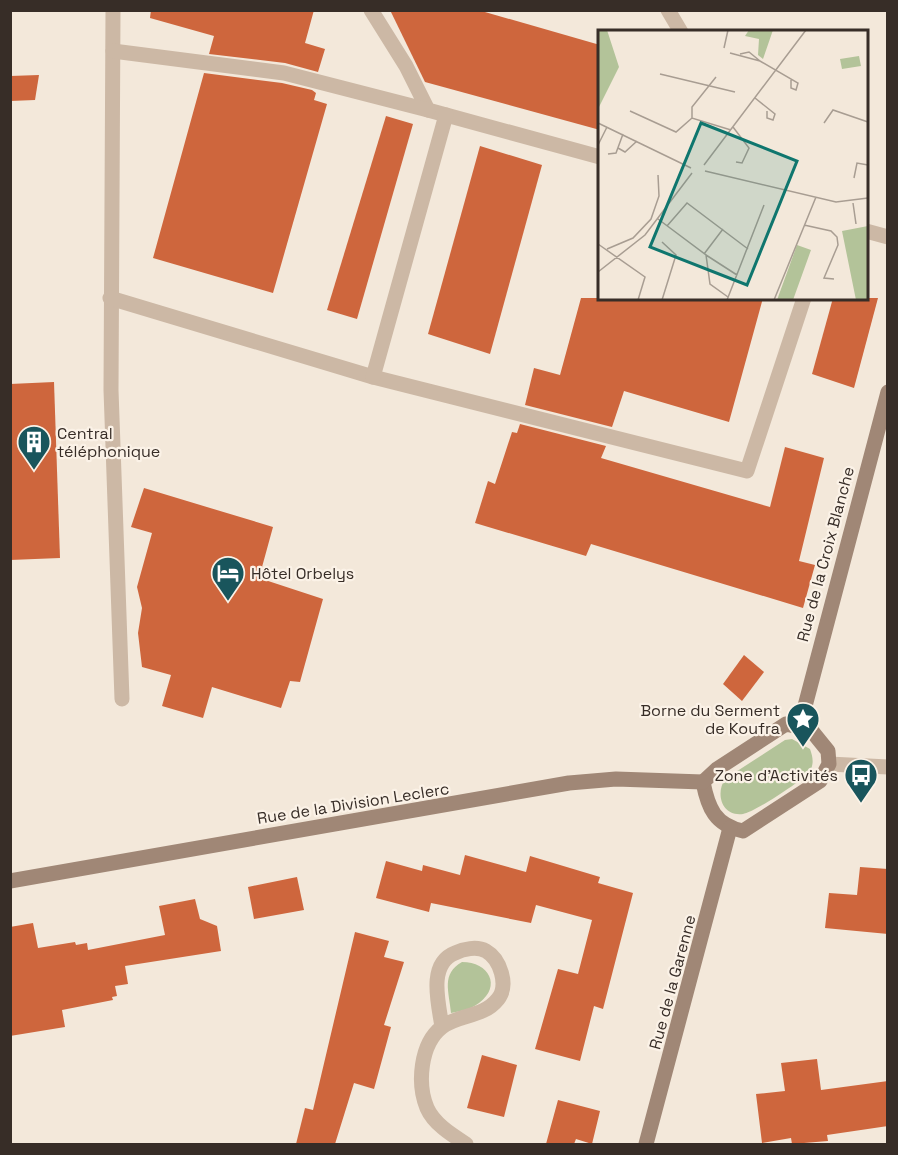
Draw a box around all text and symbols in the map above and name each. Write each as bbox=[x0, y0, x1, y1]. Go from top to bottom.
inset map bbox=[598, 30, 868, 300]
place label: Central téléphonique bbox=[57, 423, 160, 462]
building icon: Central téléphonique bbox=[16, 424, 52, 471]
street label: Rue de la Croix Blanche bbox=[792, 464, 859, 644]
hotel icon: Hôtel Orbelys bbox=[210, 555, 246, 602]
place label: Hôtel Orbelys bbox=[251, 563, 354, 584]
place label: Borne du Serment de Koufra bbox=[640, 700, 780, 739]
place icon: Borne du Serment de Koufra bbox=[785, 701, 821, 748]
bus stop icon: Zone d'Activités bbox=[843, 757, 879, 804]
place label: Zone d'Activités bbox=[715, 765, 838, 786]
street label: Rue de la Division Leclerc bbox=[256, 778, 451, 829]
street label: Rue de la Garenne bbox=[644, 912, 701, 1052]

